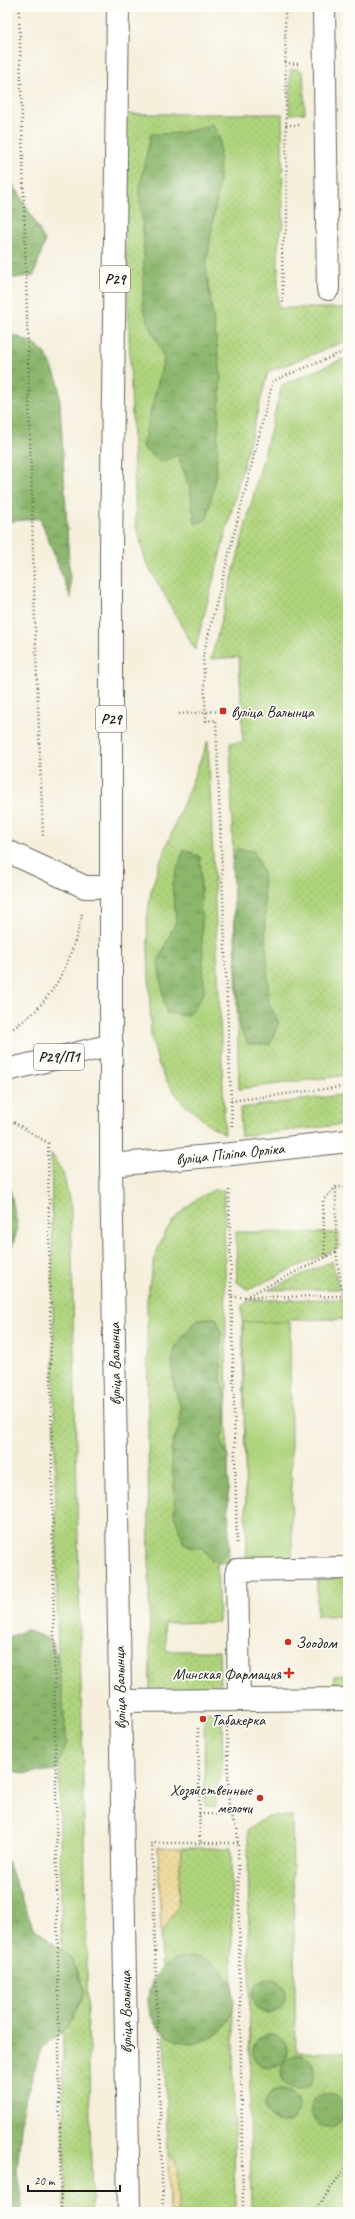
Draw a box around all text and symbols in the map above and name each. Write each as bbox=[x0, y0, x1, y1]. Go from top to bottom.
road number: Р29 bbox=[100, 266, 130, 292]
place label: вуліца Валынца bbox=[231, 702, 315, 722]
road number: Р29 bbox=[96, 706, 126, 732]
marker: вуліца Валынца bbox=[218, 706, 228, 716]
road number: Р29/П1 bbox=[34, 1044, 84, 1070]
street label: вуліца Піліпа Орліка bbox=[175, 1138, 286, 1170]
street label: вуліца Валынца bbox=[104, 1321, 126, 1406]
place label: Зоодом bbox=[296, 1633, 338, 1653]
marker: Зоодом bbox=[283, 1637, 293, 1647]
street label: вуліца Валынца bbox=[109, 1645, 131, 1730]
place label: Минская Фармация bbox=[173, 1664, 282, 1684]
marker: Минская Фармация bbox=[284, 1668, 294, 1678]
place label: Табакерка bbox=[211, 1710, 266, 1730]
marker: Табакерка bbox=[198, 1714, 208, 1724]
place label: Хозяйственные мелочи bbox=[170, 1780, 254, 1818]
marker: Хозяйственные мелочи bbox=[255, 1793, 265, 1803]
street label: вуліца Валынца bbox=[115, 1969, 137, 2054]
scale bar bbox=[28, 2167, 120, 2193]
text: 20 m bbox=[34, 2173, 56, 2189]

